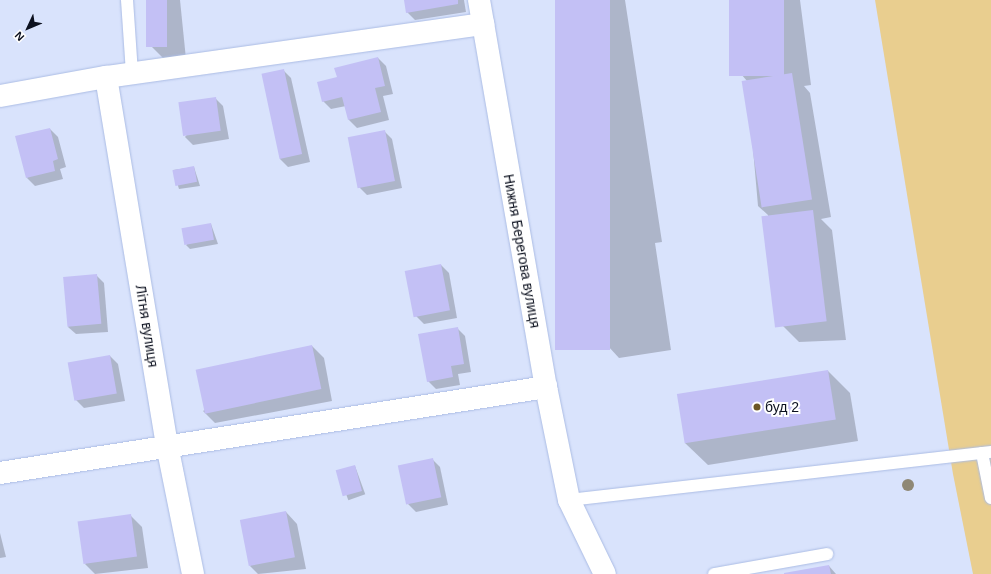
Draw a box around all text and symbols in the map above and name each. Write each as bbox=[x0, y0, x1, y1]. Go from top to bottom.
north arrow bbox=[8, 8, 48, 48]
text: N bbox=[12, 29, 26, 43]
street label: Нижня Берегова вулиця bbox=[500, 173, 544, 329]
street label: Літня вулиця bbox=[132, 284, 162, 368]
place label: буд 2 bbox=[765, 399, 799, 415]
marker: буд 2 bbox=[752, 402, 762, 412]

